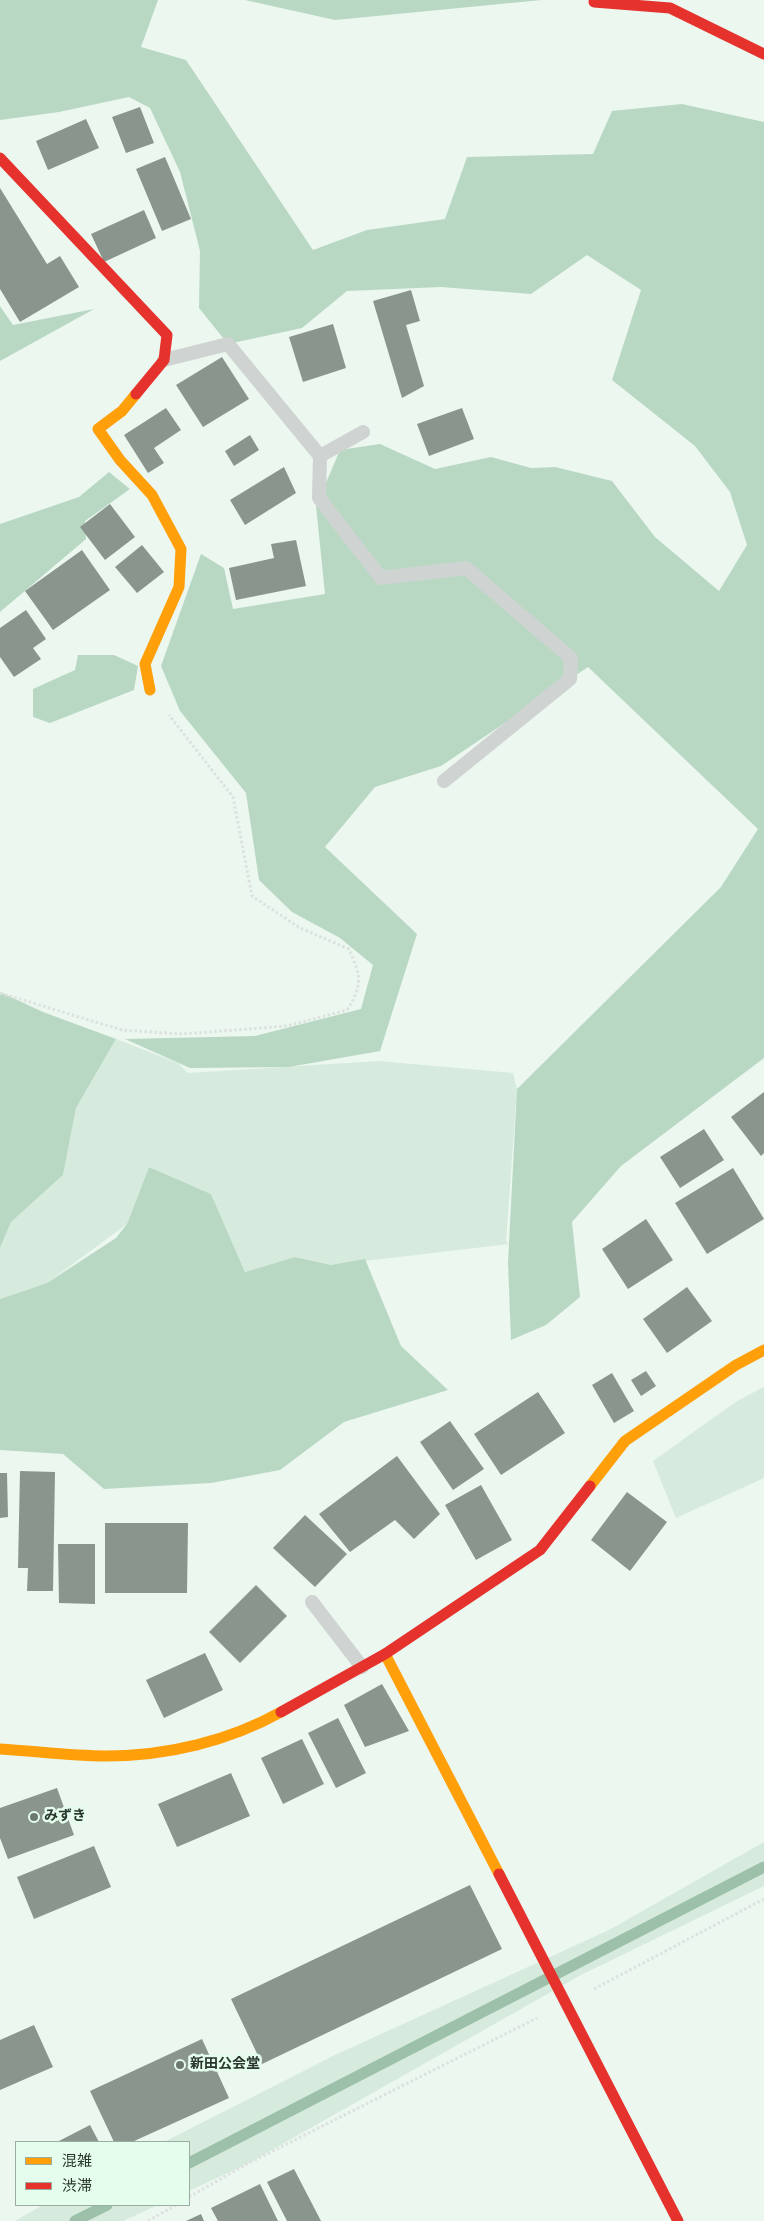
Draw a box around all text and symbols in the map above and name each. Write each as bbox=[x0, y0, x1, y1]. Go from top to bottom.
place label: みずき bbox=[44, 1809, 86, 1825]
marker: みずき bbox=[28, 1811, 40, 1823]
place label: 新田公会堂 bbox=[190, 2057, 260, 2073]
marker: 新田公会堂 bbox=[174, 2059, 186, 2071]
legend bbox=[15, 2141, 190, 2206]
text: 混雑 bbox=[62, 2151, 92, 2172]
text: 渋滞 bbox=[62, 2176, 92, 2197]

